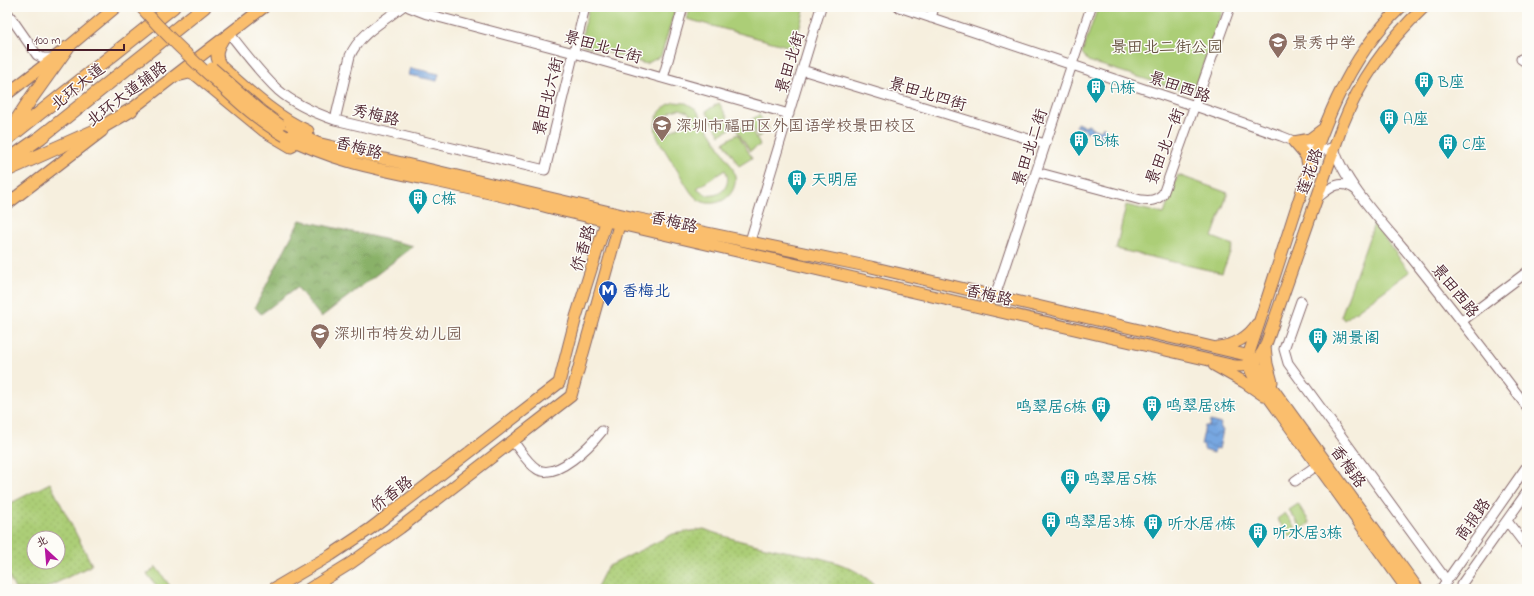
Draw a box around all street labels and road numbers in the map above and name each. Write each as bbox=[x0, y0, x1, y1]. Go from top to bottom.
street label: 景田北七街 bbox=[561, 25, 644, 70]
street label: 景田北街 bbox=[770, 28, 812, 97]
street label: 景田北六街 bbox=[528, 55, 570, 138]
street label: 北环大道辅路 bbox=[82, 56, 173, 133]
street label: 北环大道 bbox=[46, 58, 111, 117]
street label: 景田西路 bbox=[1145, 66, 1214, 110]
street label: 景田北四街 bbox=[886, 72, 969, 118]
street label: 秀梅路 bbox=[349, 99, 402, 133]
street label: 景田北一街 bbox=[1140, 105, 1191, 188]
street label: 景田北二街 bbox=[1007, 106, 1055, 189]
street label: 香梅路 bbox=[332, 131, 385, 167]
street label: 莲花路 bbox=[1292, 145, 1330, 198]
street label: 香梅路 bbox=[647, 206, 700, 240]
street label: 侨香路 bbox=[565, 222, 602, 275]
street label: 景田西路 bbox=[1425, 259, 1484, 324]
street label: 香梅路 bbox=[962, 279, 1015, 313]
street label: 香梅路 bbox=[1324, 441, 1371, 494]
street label: 侨香路 bbox=[366, 471, 419, 519]
street label: 商报路 bbox=[1450, 494, 1497, 547]

